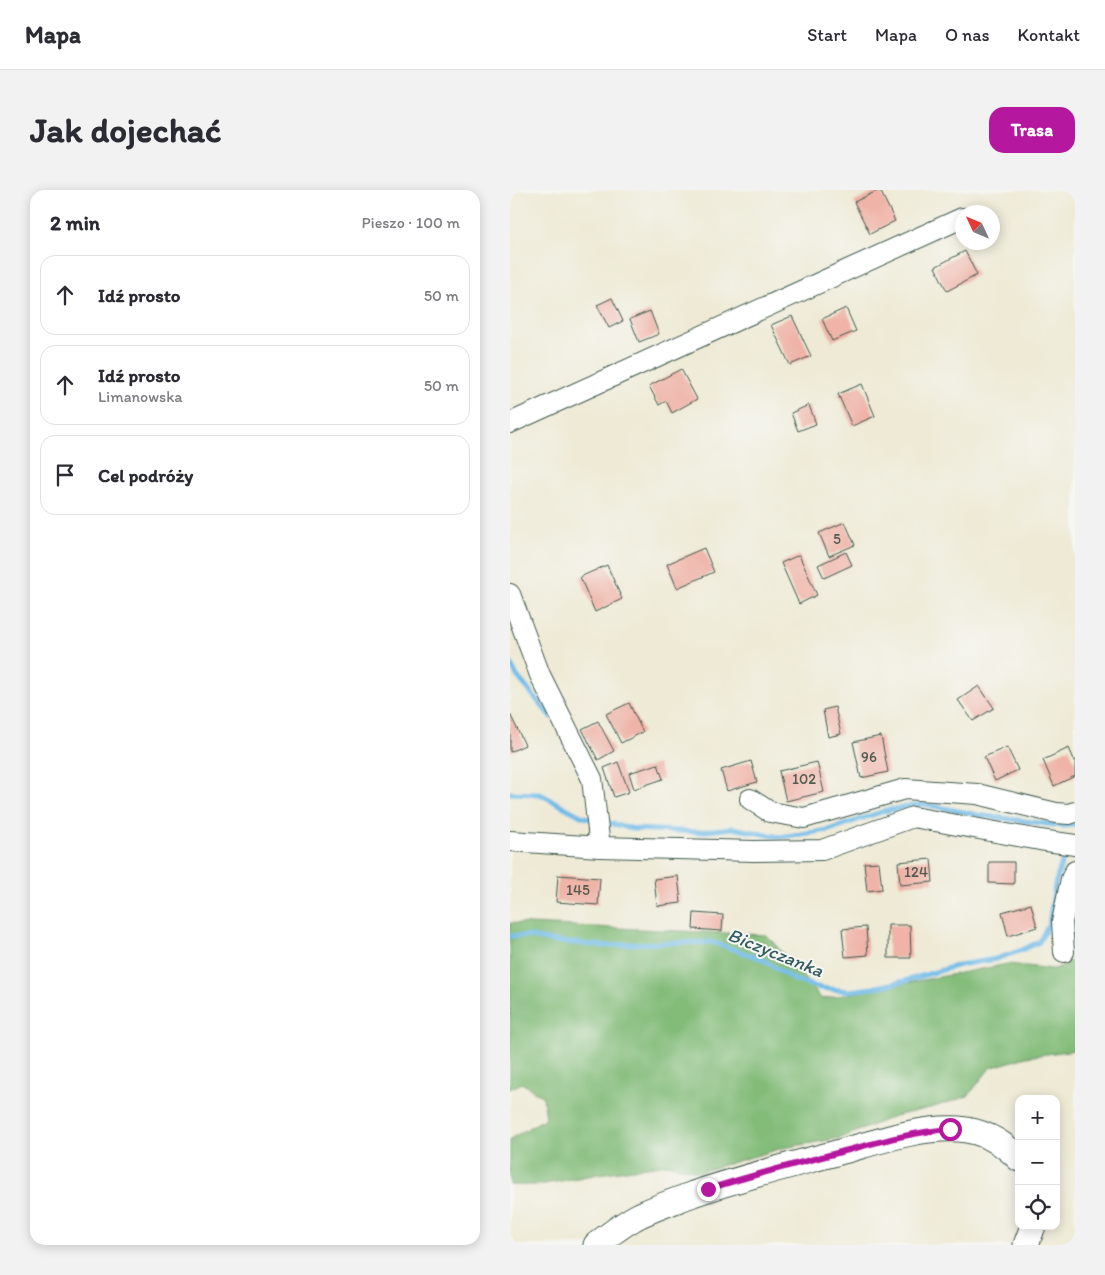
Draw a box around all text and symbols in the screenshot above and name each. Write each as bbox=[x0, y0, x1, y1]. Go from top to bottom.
text: Mapa bbox=[25, 20, 81, 49]
text: Start bbox=[807, 24, 847, 46]
text: Mapa bbox=[875, 24, 917, 46]
text: O nas bbox=[945, 24, 990, 46]
text: Kontakt bbox=[1018, 24, 1080, 46]
button: Trasa bbox=[989, 107, 1075, 153]
text: Jak dojechać bbox=[30, 109, 222, 151]
north arrow bbox=[955, 205, 1000, 250]
text: 2 min bbox=[50, 210, 100, 235]
text: Pieszo · 100 m bbox=[361, 213, 460, 232]
icon: ahead bbox=[51, 281, 79, 309]
text: Idź prosto bbox=[98, 284, 181, 307]
text: 50 m bbox=[424, 286, 459, 305]
text: Idź prosto bbox=[98, 364, 181, 387]
icon: ahead bbox=[51, 371, 79, 399]
text: 50 m bbox=[424, 376, 459, 395]
text: Limanowska bbox=[98, 387, 183, 406]
icon: arrive bbox=[51, 461, 79, 489]
text: Cel podróży bbox=[98, 464, 193, 487]
house number: 5 bbox=[833, 530, 841, 548]
house number: 96 bbox=[861, 748, 877, 766]
house number: 102 bbox=[792, 770, 816, 788]
house number: 124 bbox=[904, 863, 928, 881]
house number: 145 bbox=[566, 881, 590, 899]
water label: Biczyczanka bbox=[725, 923, 827, 982]
map controls bbox=[1015, 1095, 1060, 1230]
button: + bbox=[1015, 1095, 1060, 1140]
route start bbox=[939, 1118, 962, 1141]
button: − bbox=[1015, 1140, 1060, 1185]
route end bbox=[697, 1178, 720, 1201]
button: locate bbox=[1015, 1185, 1060, 1230]

